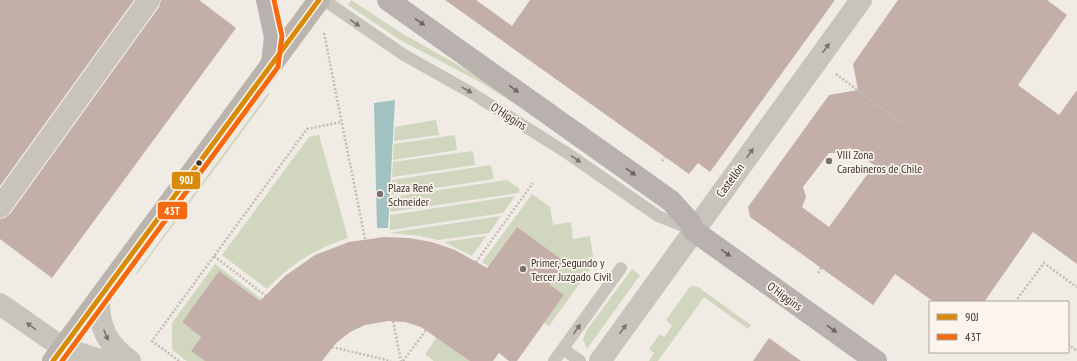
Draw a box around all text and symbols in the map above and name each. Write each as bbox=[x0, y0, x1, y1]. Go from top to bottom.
one-way arrow bbox=[415, 18, 425, 26]
one-way arrow bbox=[350, 19, 361, 27]
one-way arrow bbox=[822, 43, 831, 54]
one-way arrow bbox=[508, 84, 519, 93]
one-way arrow bbox=[461, 86, 472, 93]
street label: O'Higgins bbox=[488, 99, 530, 133]
place label: VIII Zona Carabineros de Chile bbox=[836, 147, 922, 176]
one-way arrow bbox=[746, 148, 754, 159]
one-way arrow bbox=[571, 155, 582, 163]
marker: VIII Zona Carabineros de Chile bbox=[824, 156, 834, 166]
unlabelled marker bbox=[194, 158, 204, 168]
street label: Castellón bbox=[713, 160, 747, 200]
one-way arrow bbox=[626, 168, 636, 176]
line badge: 90J bbox=[171, 171, 201, 190]
text: 90J bbox=[179, 173, 193, 187]
place label: Plaza René Schneider bbox=[388, 180, 433, 209]
marker: Plaza René Schneider bbox=[375, 189, 385, 199]
line badge: 43T bbox=[157, 201, 188, 220]
text: 43T bbox=[164, 204, 181, 218]
one-way arrow bbox=[721, 249, 731, 257]
place label: Primer, Segundo y Tercer Juzgado Civil bbox=[531, 255, 612, 284]
marker: Primer, Segundo y Tercer Juzgado Civil bbox=[518, 264, 528, 274]
street label: O'Higgins bbox=[765, 278, 805, 314]
legend bbox=[929, 301, 1069, 353]
text: 90J bbox=[965, 309, 979, 324]
one-way arrow bbox=[26, 322, 37, 330]
one-way arrow bbox=[573, 324, 581, 335]
one-way arrow bbox=[619, 324, 627, 335]
one-way arrow bbox=[826, 325, 837, 333]
one-way arrow bbox=[103, 329, 109, 340]
text: 43T bbox=[965, 329, 982, 344]

